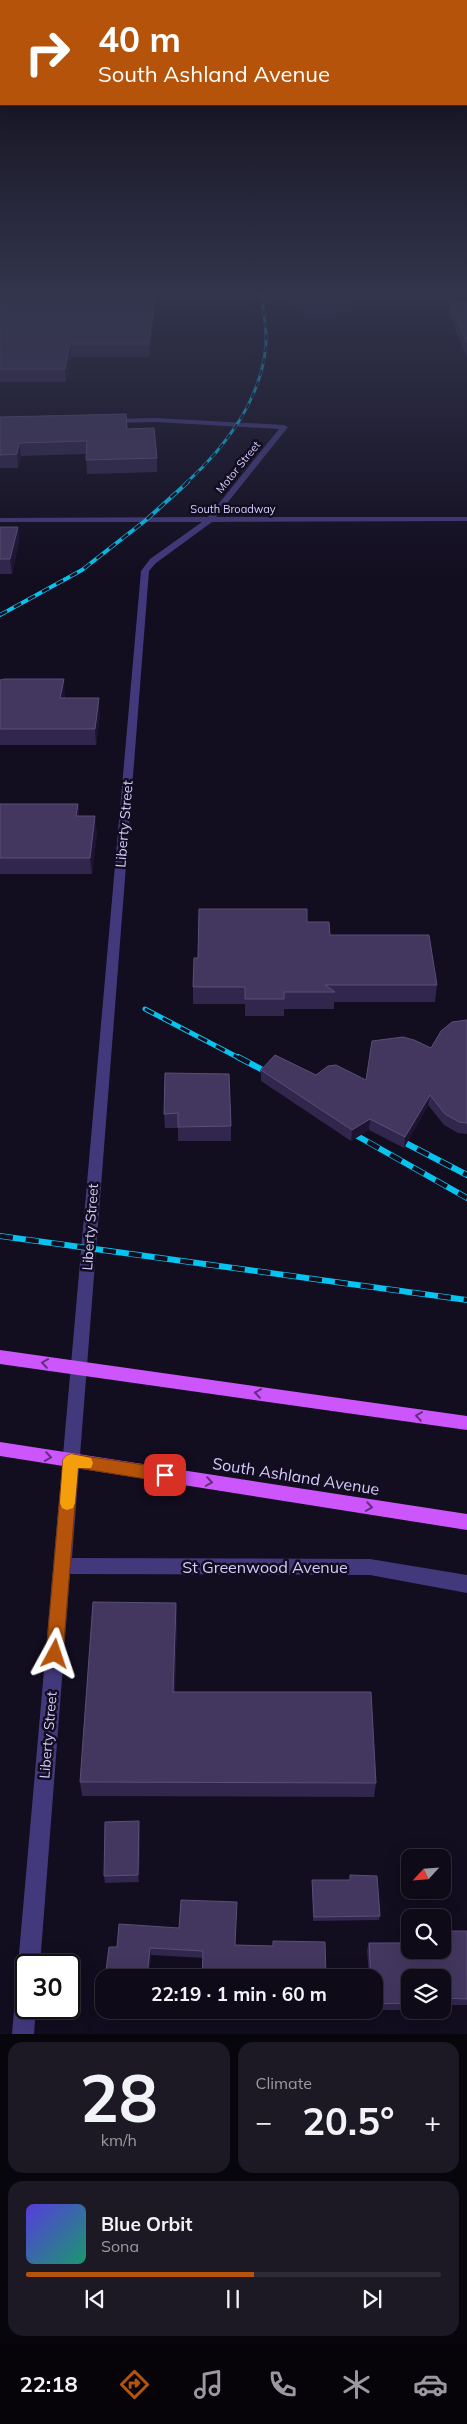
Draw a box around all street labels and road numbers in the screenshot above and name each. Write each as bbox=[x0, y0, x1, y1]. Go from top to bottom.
street label: Motor Street bbox=[213, 438, 263, 496]
street label: South Broadway bbox=[190, 502, 276, 516]
street label: Liberty Street bbox=[111, 780, 137, 868]
street label: Liberty Street bbox=[78, 1183, 102, 1271]
street label: South Ashland Avenue bbox=[211, 1453, 381, 1499]
street label: St Greenwood Avenue bbox=[182, 1557, 348, 1577]
street label: Liberty Street bbox=[35, 1691, 61, 1779]

